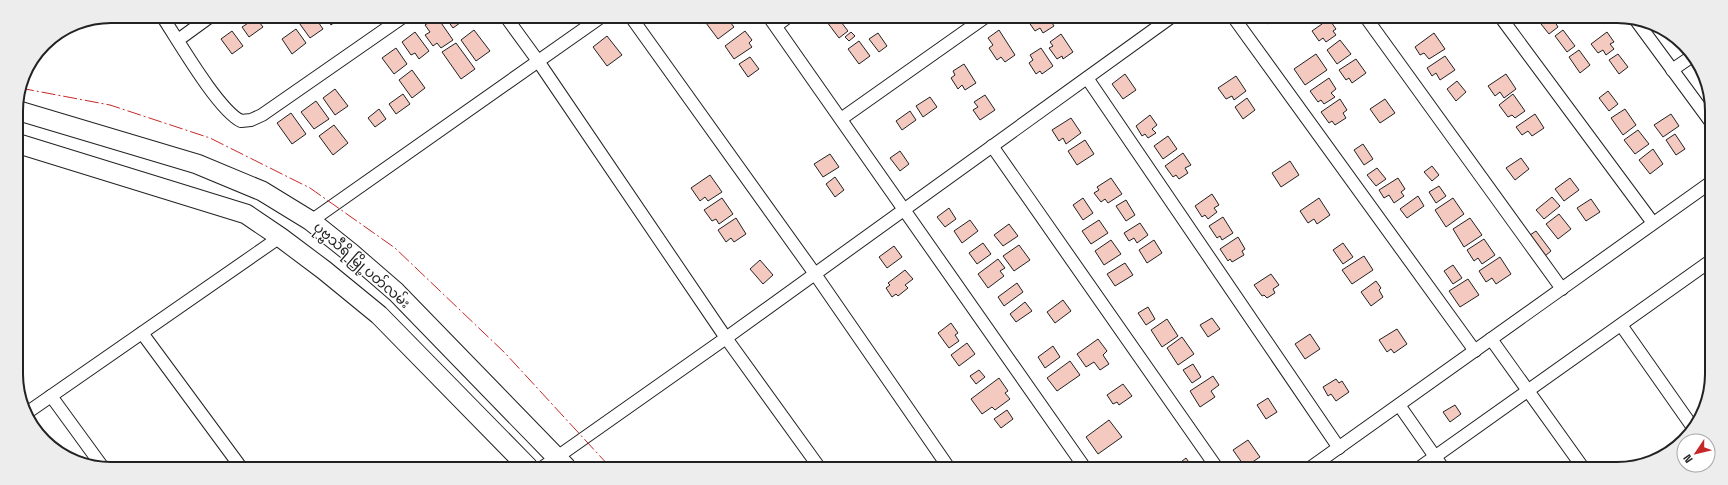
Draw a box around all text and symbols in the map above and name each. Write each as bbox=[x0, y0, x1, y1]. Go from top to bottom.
street label: ပုဗ္ဗသီရိ မြို့ပတ်လမ်း bbox=[308, 217, 415, 314]
north arrow bbox=[1676, 433, 1716, 473]
text: N bbox=[1680, 452, 1696, 466]

